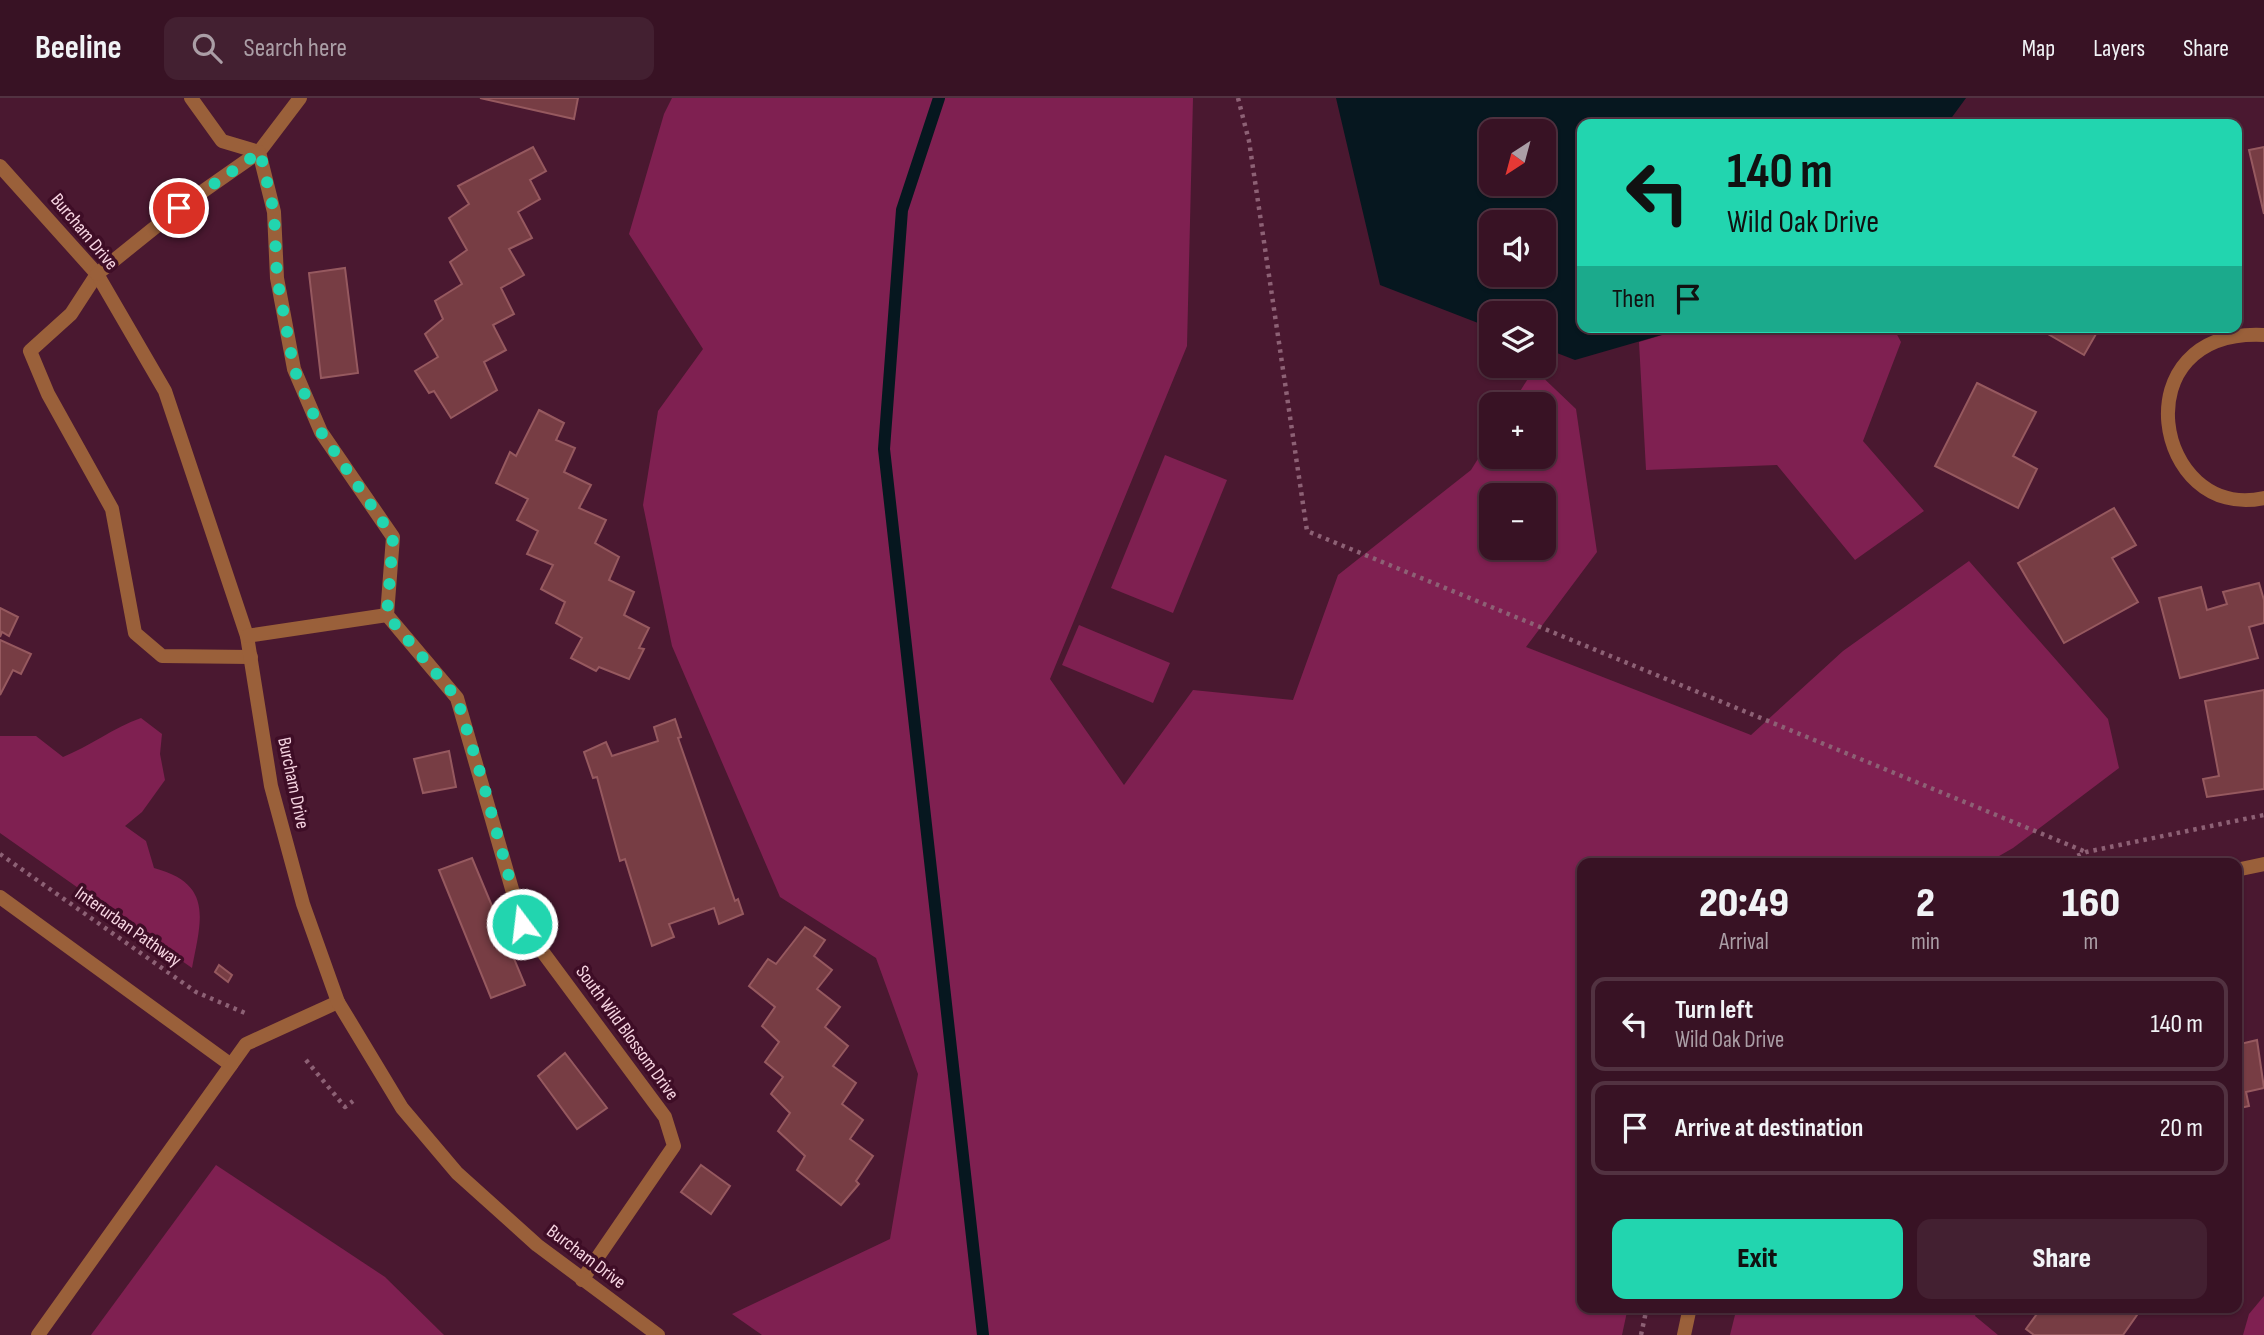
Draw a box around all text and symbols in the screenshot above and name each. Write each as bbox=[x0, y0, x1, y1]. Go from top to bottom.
search box bbox=[164, 17, 654, 80]
text: Beeline bbox=[35, 28, 122, 68]
icon: search bbox=[188, 29, 226, 67]
text: Search here bbox=[244, 33, 347, 64]
text: Map bbox=[2022, 34, 2055, 63]
text: Layers bbox=[2093, 34, 2145, 63]
text: Share bbox=[2183, 34, 2229, 63]
north arrow bbox=[1479, 119, 1556, 196]
map controls bbox=[1479, 119, 1556, 560]
text: 140 m bbox=[1727, 143, 1833, 202]
icon: left bbox=[1612, 147, 1703, 238]
pin bbox=[149, 178, 209, 238]
street label: Burcham Drive bbox=[45, 189, 123, 275]
icon: arrive bbox=[160, 189, 198, 227]
text: Wild Oak Drive bbox=[1727, 203, 1879, 242]
button: sound bbox=[1479, 210, 1556, 287]
icon: arrive bbox=[1669, 280, 1707, 318]
text: Then bbox=[1612, 284, 1655, 315]
button: layers bbox=[1479, 301, 1556, 378]
button: + bbox=[1479, 392, 1556, 469]
button: − bbox=[1479, 483, 1556, 560]
street label: Burcham Drive bbox=[272, 735, 314, 831]
text: 20:49 bbox=[1699, 878, 1789, 929]
text: 2 bbox=[1916, 878, 1935, 929]
text: 160 bbox=[2062, 878, 2120, 929]
street label: Interurban Pathway bbox=[70, 882, 186, 973]
position arrow bbox=[485, 887, 559, 961]
text: Arrival bbox=[1719, 928, 1769, 956]
text: min bbox=[1911, 928, 1940, 956]
text: m bbox=[2084, 928, 2098, 956]
street label: South Wild Blossom Drive bbox=[570, 961, 684, 1105]
text: Turn left bbox=[1675, 995, 1753, 1026]
icon: left bbox=[1616, 1005, 1654, 1043]
text: 140 m bbox=[2151, 1009, 2203, 1040]
text: Wild Oak Drive bbox=[1675, 1026, 1784, 1054]
icon: arrive bbox=[1616, 1109, 1654, 1147]
text: Arrive at destination bbox=[1675, 1113, 1863, 1144]
text: 20 m bbox=[2160, 1113, 2203, 1144]
button: Exit bbox=[1612, 1219, 1903, 1299]
button: Share bbox=[1917, 1219, 2207, 1299]
street label: Burcham Drive bbox=[542, 1220, 630, 1294]

